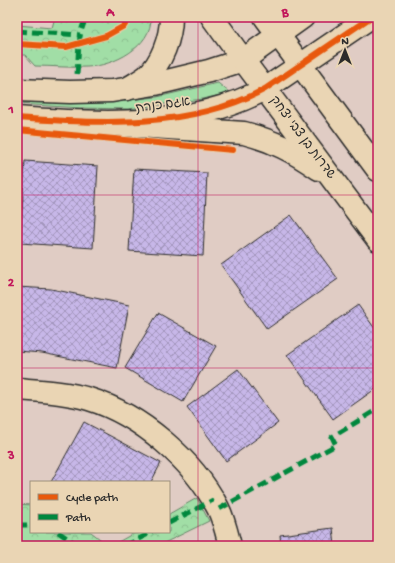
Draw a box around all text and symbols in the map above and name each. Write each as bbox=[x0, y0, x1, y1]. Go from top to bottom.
text: A bbox=[105, 6, 115, 21]
text: B bbox=[281, 6, 290, 21]
north arrow bbox=[325, 30, 365, 70]
text: N bbox=[341, 36, 349, 48]
street label: שדרות בן צבי יצחק bbox=[266, 93, 339, 182]
street label: אגם כנרת bbox=[135, 95, 191, 117]
text: 1 bbox=[7, 103, 14, 118]
text: 2 bbox=[8, 276, 15, 291]
text: 3 bbox=[7, 449, 15, 464]
legend bbox=[30, 481, 170, 533]
text: Cycle path bbox=[66, 492, 119, 506]
text: Path bbox=[65, 512, 91, 526]

